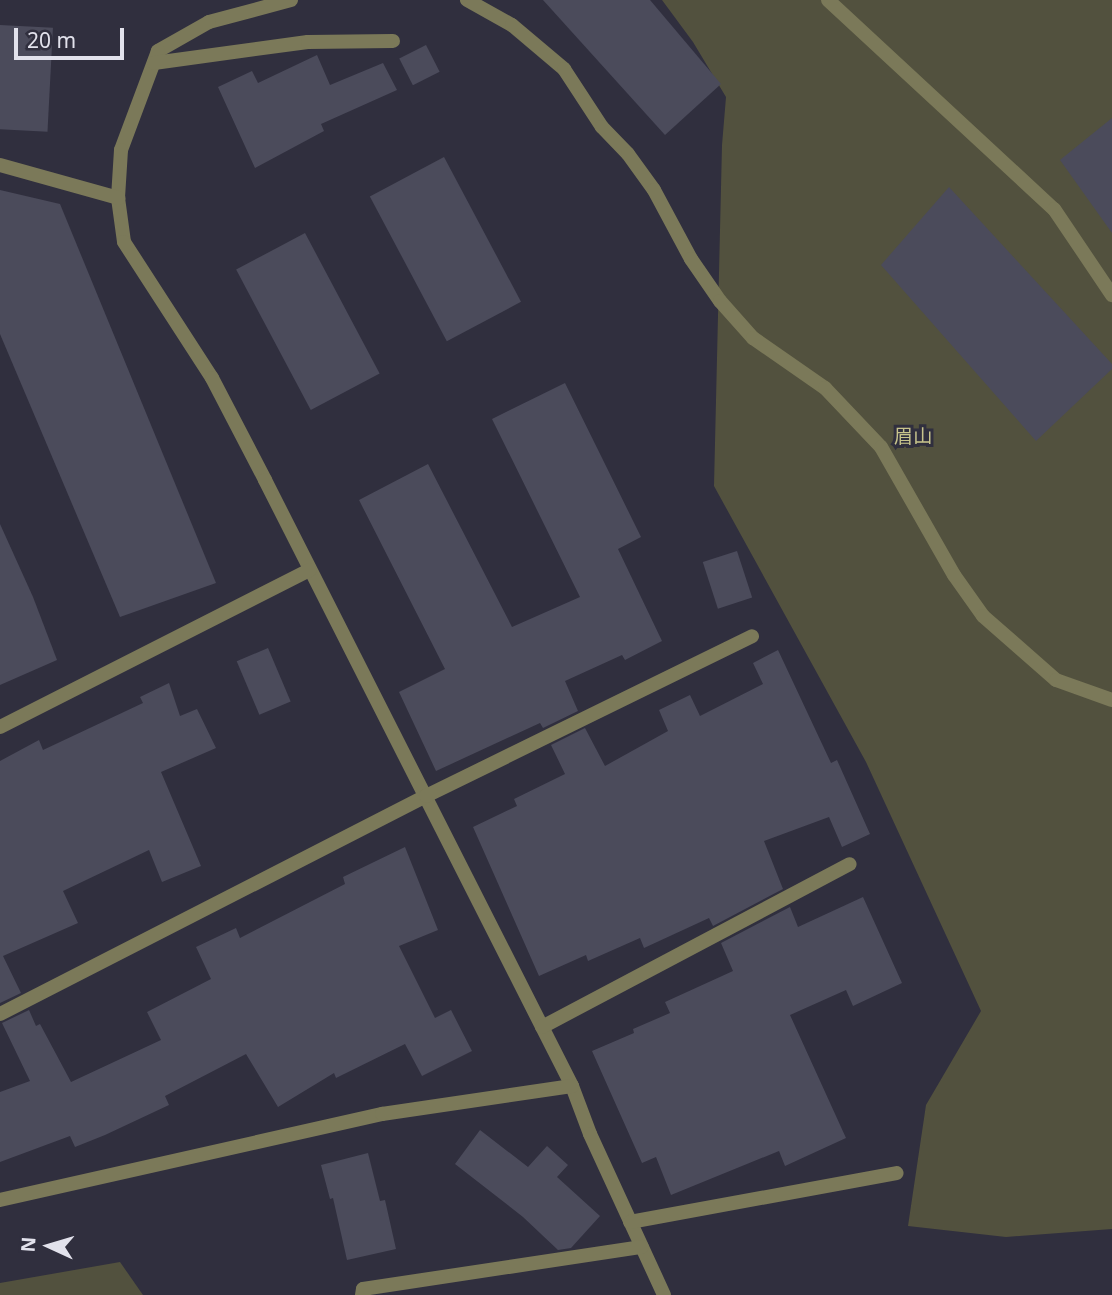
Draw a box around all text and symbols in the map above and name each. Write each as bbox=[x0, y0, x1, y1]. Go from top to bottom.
scale bar bbox=[18, 14, 128, 58]
text: 20 m bbox=[27, 26, 76, 54]
park label: 眉山 bbox=[894, 426, 932, 448]
north arrow bbox=[14, 1211, 84, 1281]
text: N bbox=[15, 1236, 42, 1253]

